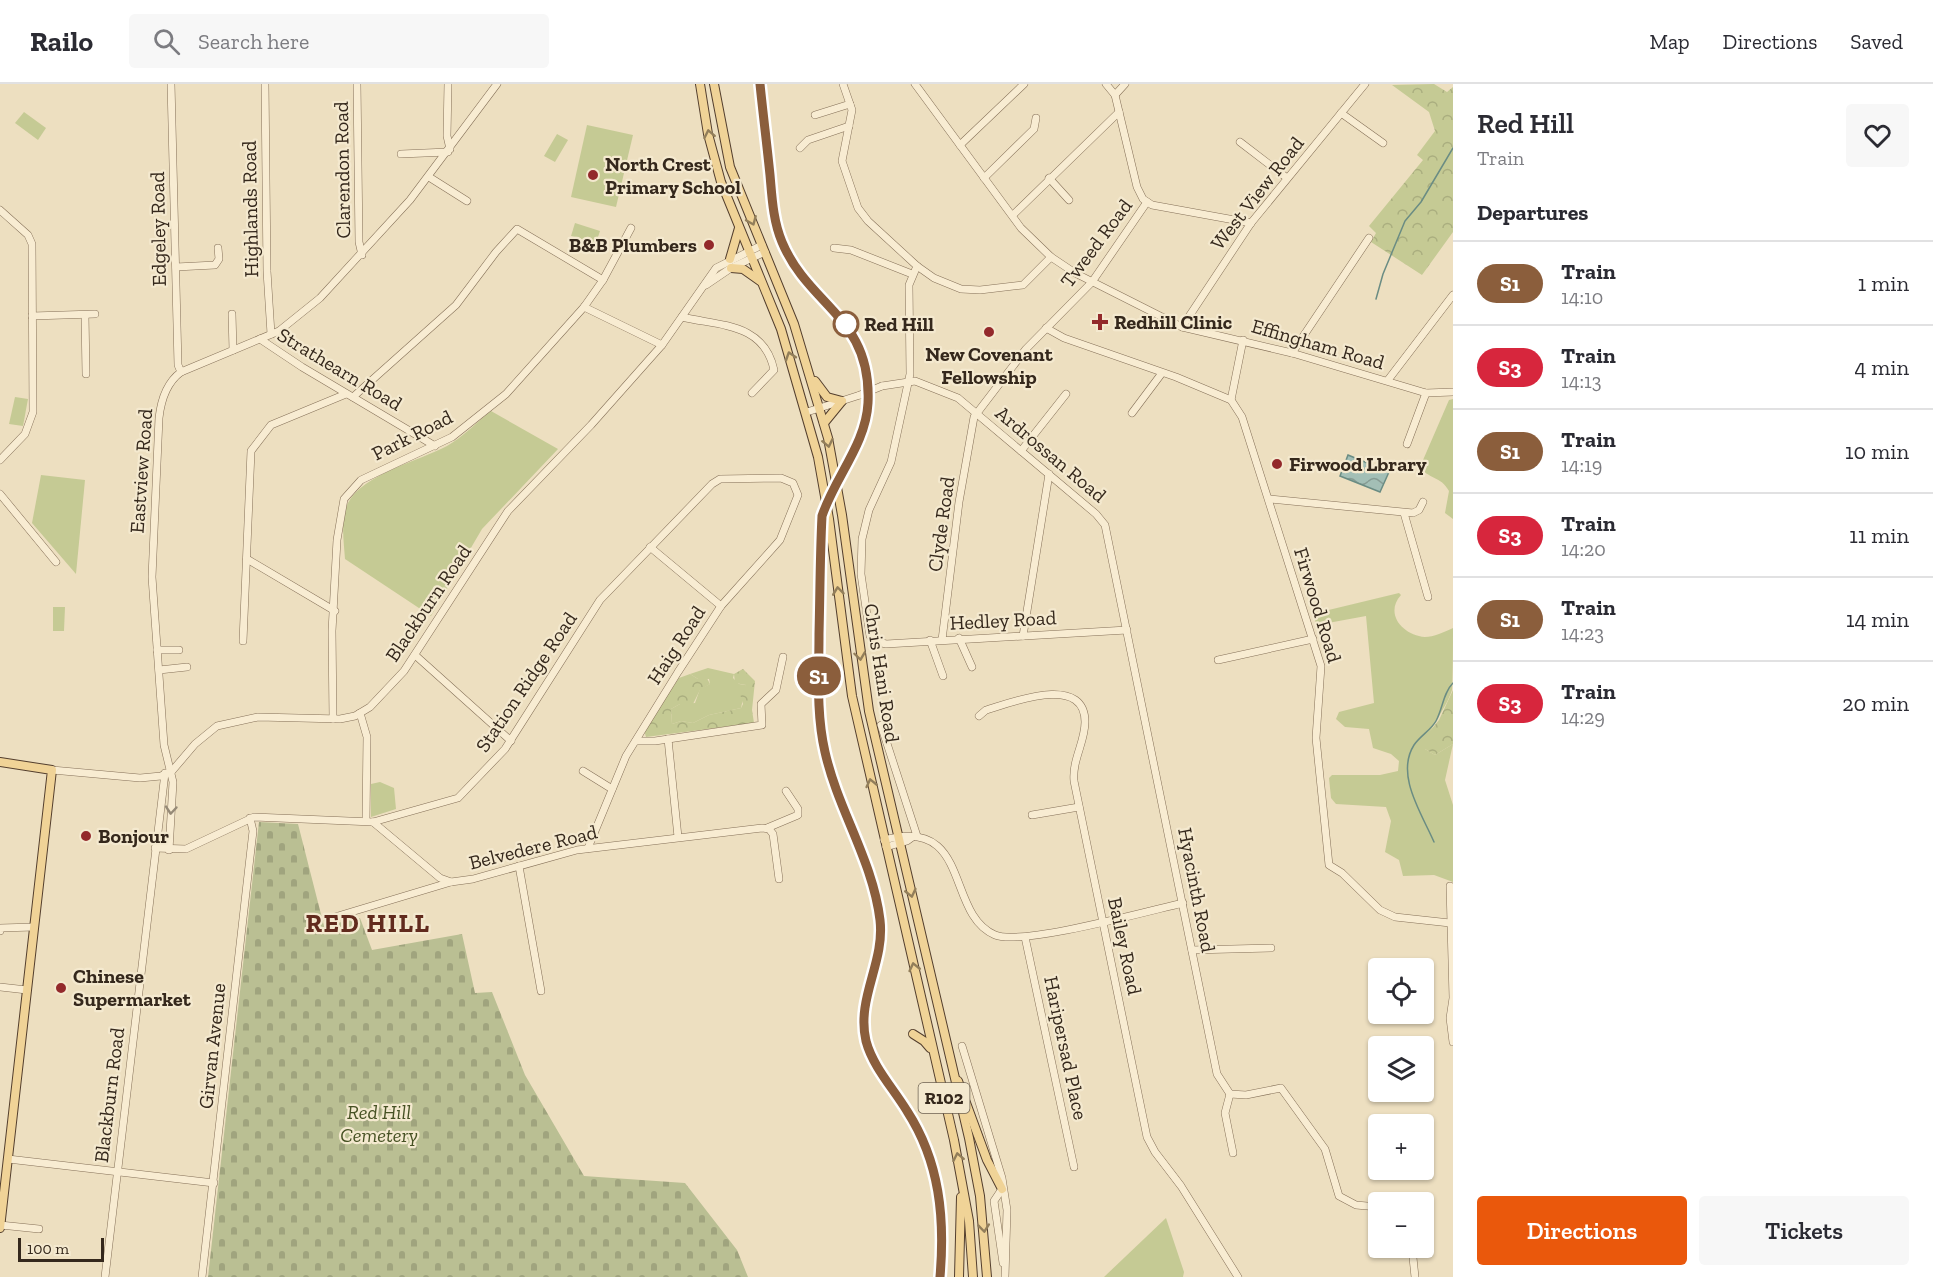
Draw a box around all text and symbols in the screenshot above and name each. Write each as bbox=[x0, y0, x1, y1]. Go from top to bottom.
search box bbox=[129, 14, 549, 68]
text: Railo bbox=[30, 25, 93, 58]
icon: search bbox=[150, 25, 183, 58]
text: Search here bbox=[198, 28, 309, 55]
text: Map bbox=[1650, 29, 1690, 54]
text: Directions bbox=[1723, 29, 1817, 54]
text: Saved bbox=[1850, 29, 1903, 54]
street label: Clarendon Road bbox=[329, 101, 355, 239]
button: heart bbox=[1846, 104, 1909, 167]
text: Red Hill bbox=[1477, 107, 1574, 140]
one-way arrow bbox=[703, 130, 716, 140]
street label: West View Road bbox=[1205, 132, 1309, 254]
street label: Highlands Road bbox=[237, 140, 263, 277]
text: Train bbox=[1477, 146, 1524, 170]
place label: North Crest Primary School bbox=[605, 152, 741, 199]
marker: North Crest Primary School bbox=[586, 168, 600, 182]
street label: Edgeley Road bbox=[145, 171, 171, 287]
street label: Tweed Road bbox=[1055, 194, 1137, 292]
text: Departures bbox=[1477, 199, 1588, 226]
one-way arrow bbox=[745, 215, 757, 226]
place label: B&B Plumbers bbox=[569, 233, 697, 257]
marker: B&B Plumbers bbox=[702, 238, 716, 252]
text: Train bbox=[1561, 258, 1616, 285]
text: 1 min bbox=[1858, 270, 1909, 297]
text: S1 bbox=[1500, 271, 1520, 296]
text: 14:10 bbox=[1561, 285, 1603, 309]
place label: Redhill Clinic bbox=[1114, 310, 1233, 334]
marker: Red Hill bbox=[833, 311, 859, 337]
place label: Red Hill bbox=[864, 312, 934, 336]
marker: Redhill Clinic bbox=[1091, 313, 1109, 331]
street label: Effingham Road bbox=[1249, 314, 1387, 374]
street label: Strathearn Road bbox=[273, 322, 407, 416]
marker: New Covenant Fellowship bbox=[982, 325, 996, 339]
place label: New Covenant Fellowship bbox=[925, 342, 1054, 389]
text: Train bbox=[1561, 342, 1616, 369]
one-way arrow bbox=[785, 351, 798, 362]
text: 4 min bbox=[1854, 354, 1909, 381]
text: S3 bbox=[1499, 355, 1521, 380]
text: 14:13 bbox=[1561, 369, 1601, 393]
street label: Ardrossan Road bbox=[991, 401, 1111, 507]
street label: Park Road bbox=[368, 404, 456, 465]
street label: Eastview Road bbox=[125, 408, 157, 534]
text: Train bbox=[1561, 426, 1616, 453]
one-way arrow bbox=[821, 437, 834, 447]
text: 10 min bbox=[1845, 438, 1909, 465]
text: S1 bbox=[1500, 439, 1520, 464]
place label: Firwood Lbrary bbox=[1289, 452, 1427, 476]
text: 14:19 bbox=[1561, 453, 1602, 477]
marker: Firwood Lbrary bbox=[1270, 457, 1284, 471]
street label: Clyde Road bbox=[922, 475, 960, 573]
text: Train bbox=[1561, 510, 1616, 537]
text: 11 min bbox=[1849, 522, 1909, 549]
text: S3 bbox=[1499, 523, 1521, 548]
text: 14:20 bbox=[1561, 537, 1606, 561]
street label: Blackburn Road bbox=[380, 540, 476, 666]
street label: Firwood Road bbox=[1289, 544, 1347, 666]
one-way arrow bbox=[832, 586, 845, 595]
text: Train bbox=[1561, 594, 1616, 621]
street label: Haig Road bbox=[642, 601, 710, 689]
street label: Chris Hani Road bbox=[859, 602, 905, 744]
street label: Hedley Road bbox=[949, 605, 1057, 635]
text: 14 min bbox=[1846, 606, 1909, 633]
street label: Station Ridge Road bbox=[470, 607, 582, 757]
text: S1 bbox=[1500, 607, 1520, 632]
text: 14:23 bbox=[1561, 621, 1604, 645]
one-way arrow bbox=[853, 652, 866, 661]
line badge: S1 bbox=[792, 656, 846, 696]
text: S1 bbox=[809, 664, 829, 689]
text: Train bbox=[1561, 678, 1616, 705]
text: 20 min bbox=[1842, 690, 1909, 717]
text: S3 bbox=[1499, 691, 1521, 716]
text: 14:29 bbox=[1561, 705, 1605, 729]
one-way arrow bbox=[865, 778, 878, 788]
one-way arrow bbox=[165, 806, 178, 815]
street label: Belvedere Road bbox=[466, 819, 600, 875]
place label: Bonjour bbox=[98, 824, 169, 848]
street label: Hyacinth Road bbox=[1173, 826, 1221, 954]
marker: Bonjour bbox=[79, 829, 93, 843]
one-way arrow bbox=[903, 888, 916, 898]
street label: Bailey Road bbox=[1103, 895, 1147, 997]
district label: RED HILL bbox=[306, 907, 430, 939]
map controls bbox=[1368, 958, 1434, 1258]
button: locate bbox=[1368, 958, 1434, 1024]
one-way arrow bbox=[908, 962, 921, 972]
place label: Chinese Supermarket bbox=[73, 964, 192, 1011]
street label: Haripersad Place bbox=[1039, 974, 1093, 1122]
marker: Chinese Supermarket bbox=[54, 981, 68, 995]
street label: Girvan Avenue bbox=[193, 982, 231, 1110]
street label: Blackburn Road bbox=[89, 1026, 129, 1164]
button: layers bbox=[1368, 1036, 1434, 1102]
road number: R102 bbox=[918, 1083, 970, 1113]
park label: Red Hill Cemetery bbox=[340, 1100, 418, 1147]
button: + bbox=[1368, 1114, 1434, 1180]
one-way arrow bbox=[952, 1152, 965, 1162]
button: − bbox=[1368, 1192, 1434, 1258]
button: Directions bbox=[1477, 1196, 1687, 1265]
button: Tickets bbox=[1699, 1196, 1909, 1265]
one-way arrow bbox=[977, 1224, 990, 1233]
scale bar bbox=[18, 1235, 104, 1262]
text: 100 m bbox=[27, 1239, 69, 1258]

